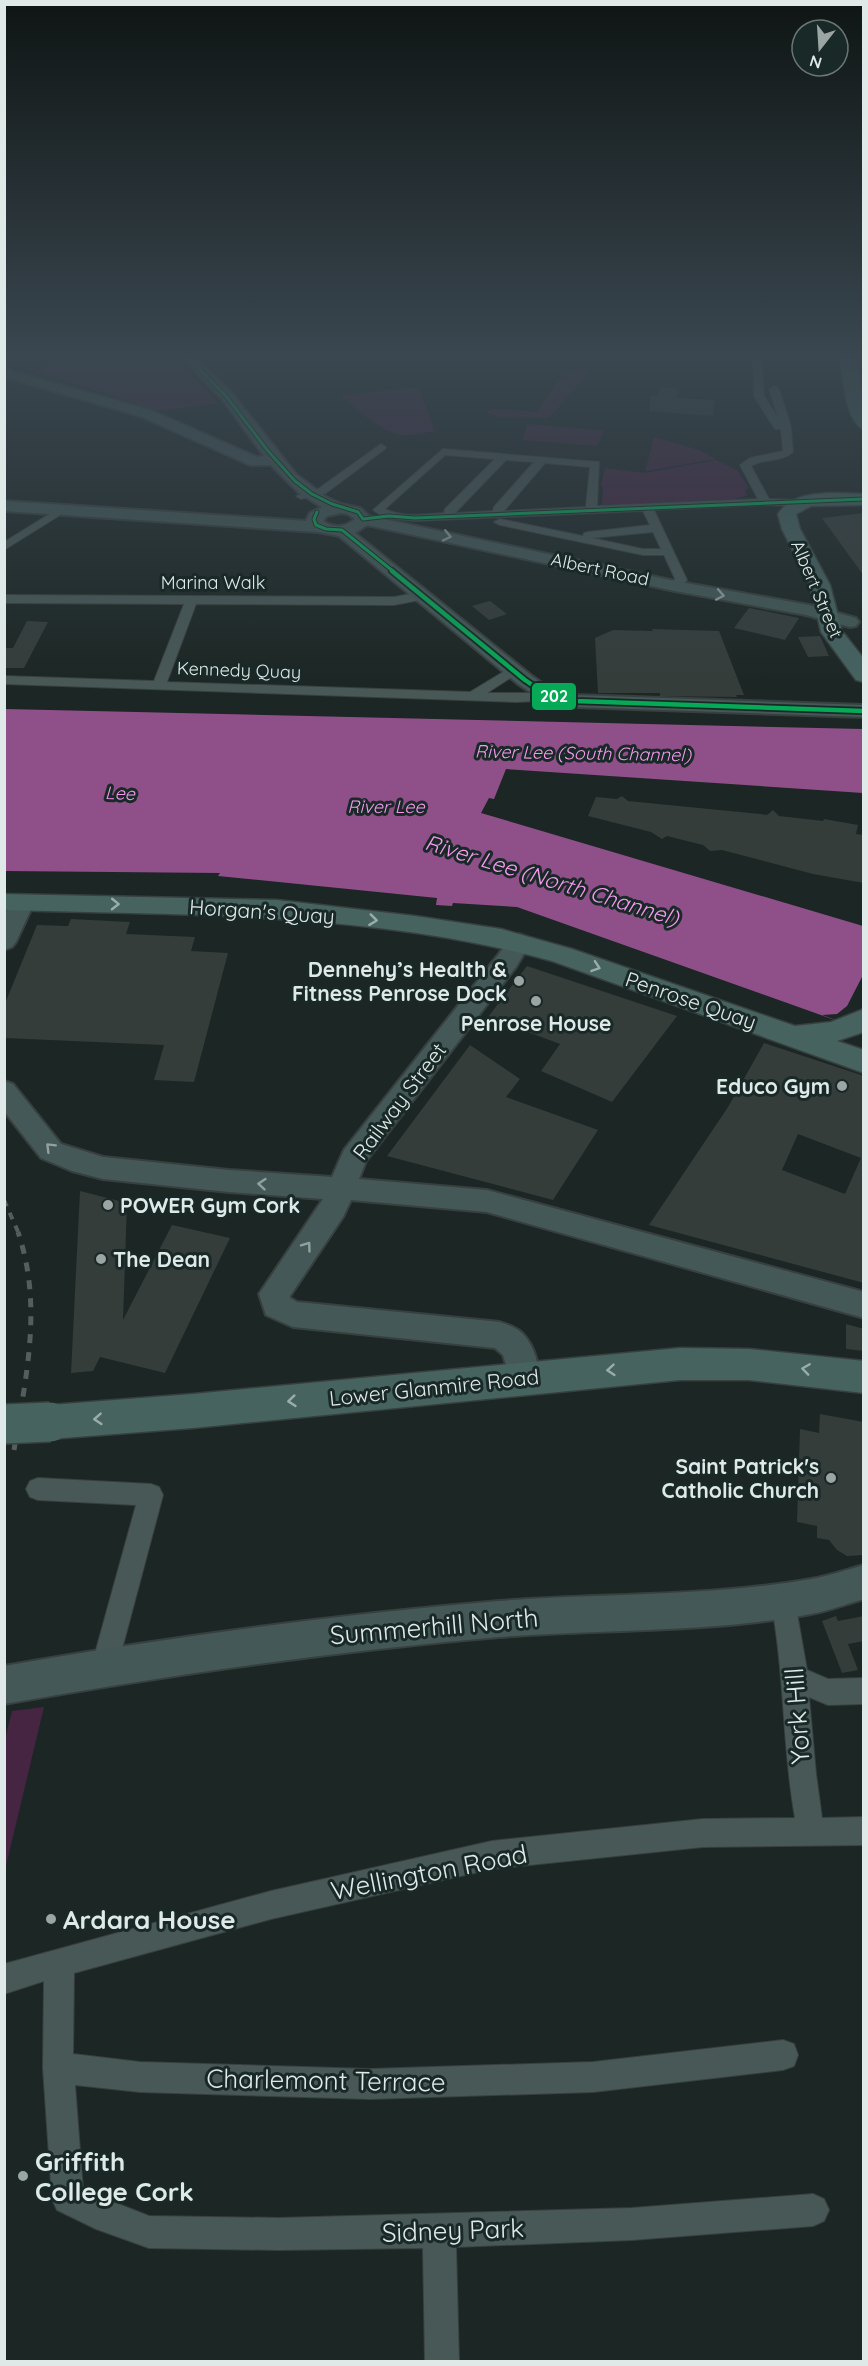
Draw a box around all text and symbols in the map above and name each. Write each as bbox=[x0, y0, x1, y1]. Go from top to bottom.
north arrow bbox=[790, 18, 850, 78]
text: N bbox=[807, 51, 824, 74]
one-way arrow bbox=[442, 529, 452, 542]
street label: Albert Street bbox=[786, 537, 848, 641]
street label: Albert Road bbox=[549, 547, 651, 591]
street label: Marina Walk bbox=[161, 571, 265, 594]
one-way arrow bbox=[715, 588, 725, 601]
street label: Kennedy Quay bbox=[176, 656, 302, 684]
line badge: 202 bbox=[531, 682, 577, 711]
text: 202 bbox=[540, 686, 568, 706]
water label: River Lee (South Channel) bbox=[475, 740, 693, 766]
water label: Lee bbox=[105, 781, 136, 805]
water label: River Lee bbox=[347, 795, 425, 818]
water label: River Lee (North Channel) bbox=[422, 828, 683, 932]
street label: Horgan's Quay bbox=[188, 893, 336, 929]
one-way arrow bbox=[111, 898, 120, 910]
one-way arrow bbox=[368, 913, 377, 926]
place label: Dennehy’s Health & Fitness Penrose Dock bbox=[292, 956, 507, 1006]
one-way arrow bbox=[590, 959, 601, 972]
street label: Penrose Quay bbox=[622, 965, 760, 1035]
marker: Dennehy’s Health & Fitness Penrose Dock bbox=[512, 974, 526, 988]
marker: Penrose House bbox=[529, 994, 543, 1008]
place label: Penrose House bbox=[461, 1010, 611, 1036]
street label: Railway Street bbox=[347, 1037, 451, 1165]
place label: Educo Gym bbox=[716, 1073, 830, 1099]
marker: Educo Gym bbox=[835, 1079, 849, 1093]
one-way arrow bbox=[46, 1143, 56, 1154]
one-way arrow bbox=[258, 1177, 267, 1190]
place label: POWER Gym Cork bbox=[120, 1192, 300, 1218]
marker: POWER Gym Cork bbox=[101, 1198, 115, 1212]
one-way arrow bbox=[300, 1241, 311, 1252]
place label: The Dean bbox=[113, 1246, 210, 1272]
marker: The Dean bbox=[94, 1252, 108, 1266]
street label: Lower Glanmire Road bbox=[328, 1363, 540, 1411]
one-way arrow bbox=[607, 1363, 616, 1376]
one-way arrow bbox=[801, 1364, 810, 1376]
one-way arrow bbox=[287, 1394, 296, 1407]
one-way arrow bbox=[93, 1412, 102, 1425]
place label: Saint Patrick's Catholic Church bbox=[662, 1453, 819, 1503]
marker: Saint Patrick's Catholic Church bbox=[824, 1471, 838, 1485]
street label: Summerhill North bbox=[328, 1600, 540, 1652]
street label: York Hill bbox=[777, 1667, 817, 1765]
street label: Wellington Road bbox=[328, 1837, 530, 1907]
place label: Ardara House bbox=[63, 1903, 236, 1936]
marker: Ardara House bbox=[44, 1912, 58, 1926]
street label: Charlemont Terrace bbox=[206, 2061, 446, 2099]
place label: Griffith College Cork bbox=[35, 2145, 194, 2208]
marker: Griffith College Cork bbox=[16, 2169, 30, 2183]
street label: Sidney Park bbox=[381, 2211, 525, 2249]

